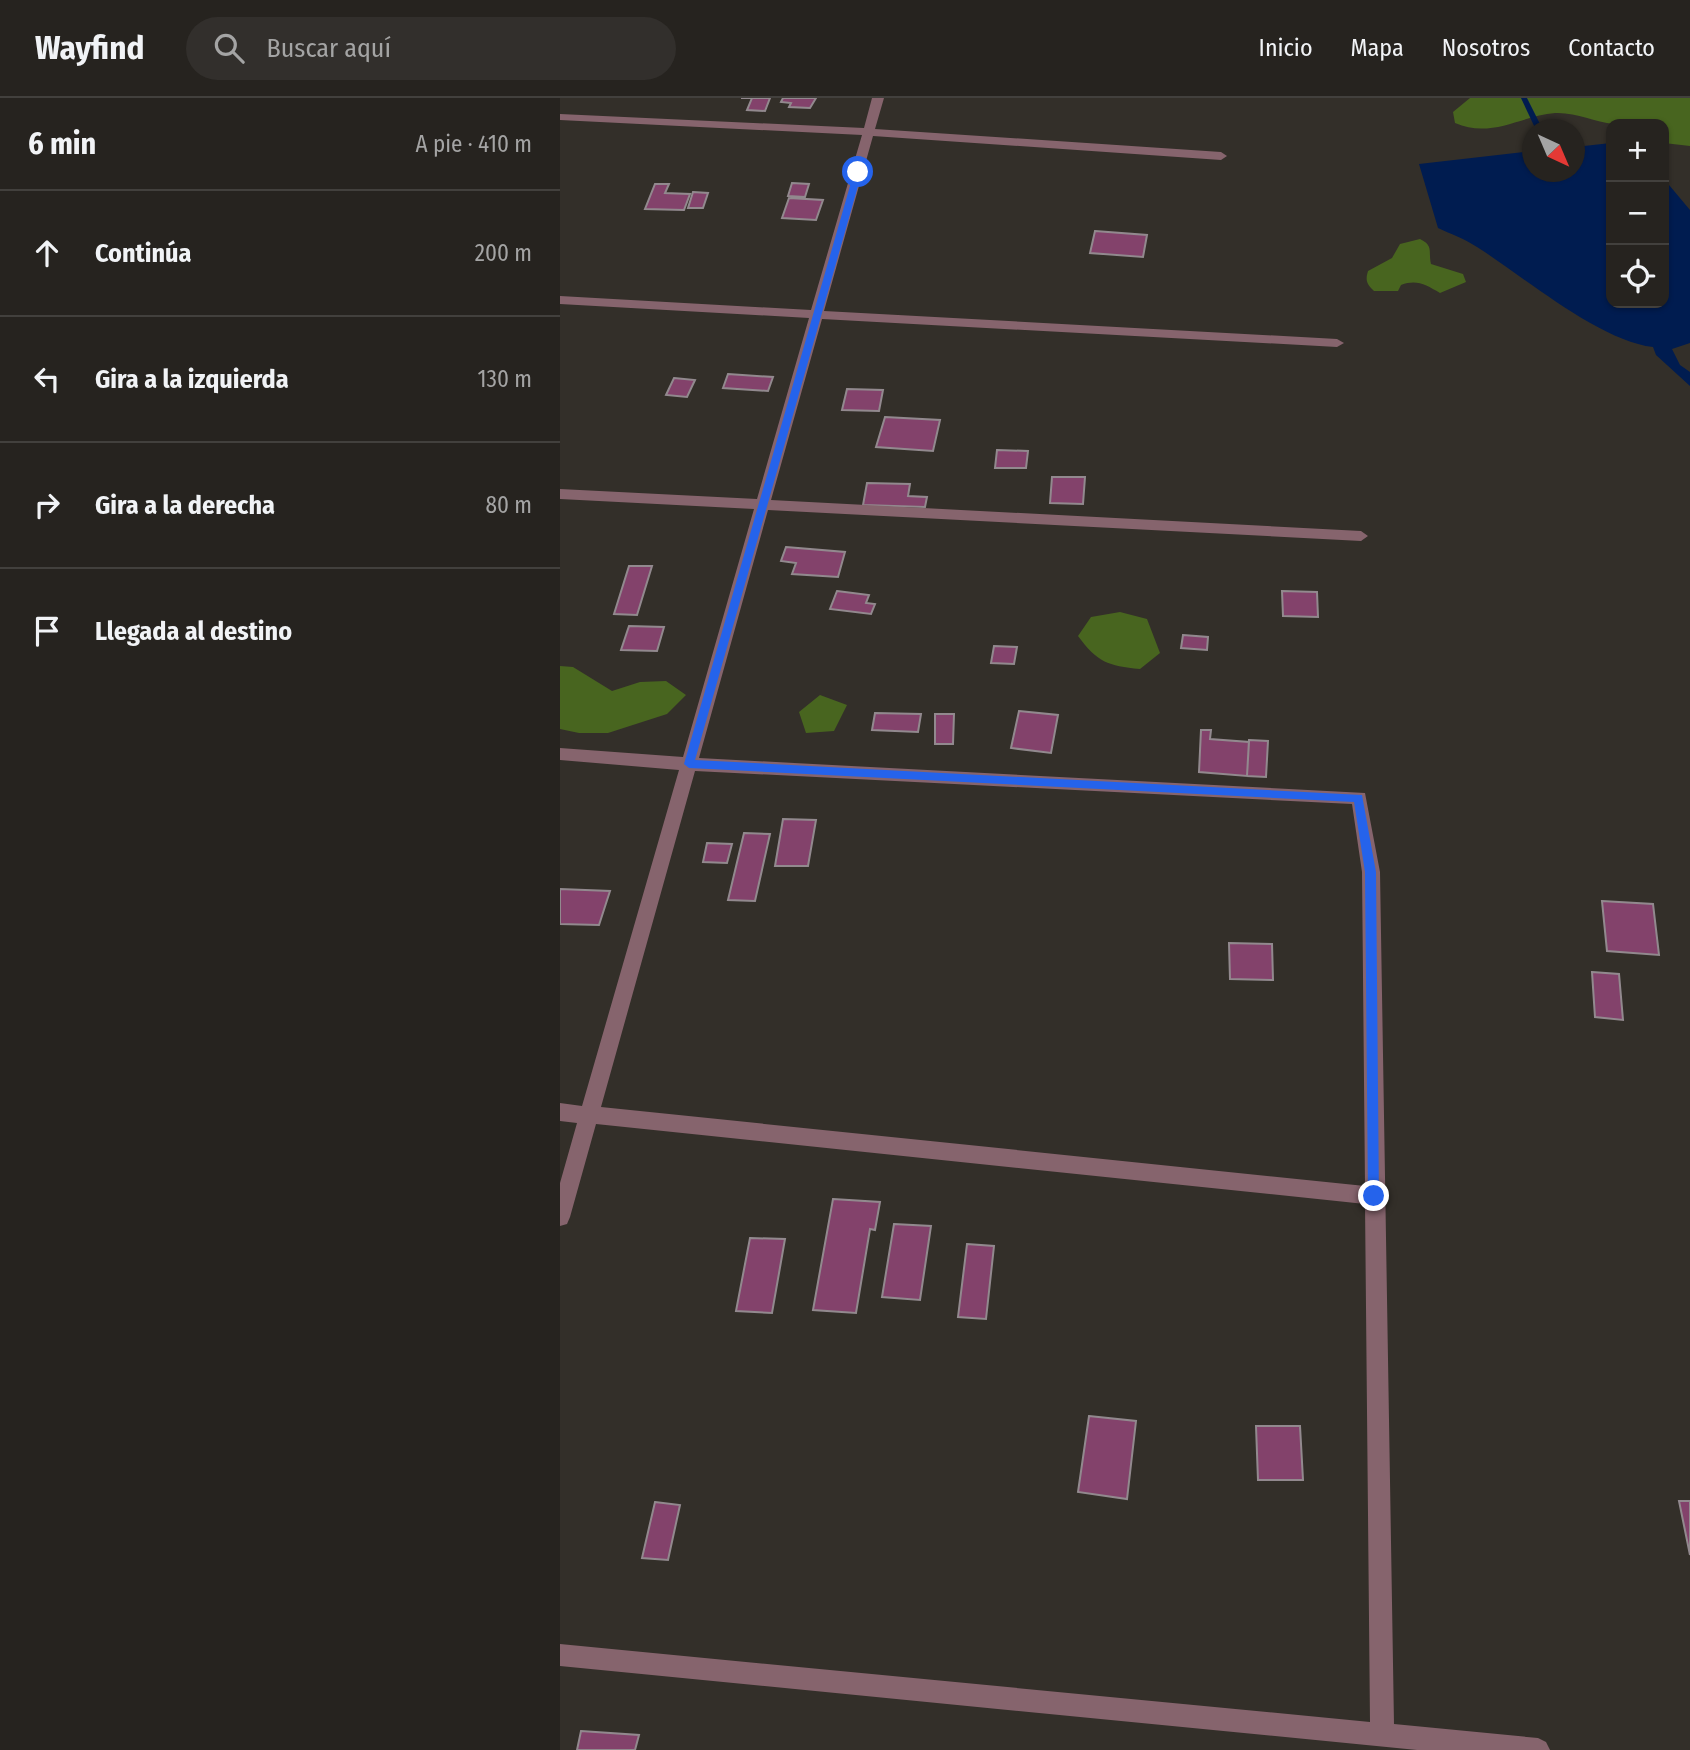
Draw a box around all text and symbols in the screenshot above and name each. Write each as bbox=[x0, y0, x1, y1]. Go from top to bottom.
search box bbox=[186, 17, 676, 80]
text: Wayfind bbox=[35, 28, 144, 68]
icon: search bbox=[210, 29, 248, 67]
text: Buscar aquí bbox=[266, 33, 391, 64]
text: Inicio bbox=[1259, 34, 1313, 62]
text: Mapa bbox=[1351, 34, 1404, 62]
text: Nosotros bbox=[1442, 34, 1530, 62]
text: Contacto bbox=[1568, 34, 1655, 62]
north arrow bbox=[1522, 119, 1585, 182]
map controls bbox=[1606, 119, 1669, 308]
button: + bbox=[1606, 119, 1669, 182]
text: 6 min bbox=[28, 126, 96, 162]
text: A pie · 410 m bbox=[415, 130, 532, 158]
route start bbox=[842, 156, 873, 187]
button: − bbox=[1606, 182, 1669, 245]
icon: ahead bbox=[28, 234, 66, 272]
text: Continúa bbox=[95, 238, 192, 269]
text: 200 m bbox=[475, 239, 532, 267]
button: locate bbox=[1606, 245, 1669, 308]
icon: left bbox=[28, 360, 66, 398]
text: Gira a la izquierda bbox=[95, 364, 289, 395]
text: 130 m bbox=[478, 365, 532, 393]
icon: right bbox=[28, 486, 66, 524]
text: Gira a la derecha bbox=[95, 490, 275, 521]
text: 80 m bbox=[485, 491, 532, 519]
icon: arrive bbox=[28, 612, 66, 650]
text: Llegada al destino bbox=[95, 616, 292, 647]
route end bbox=[1358, 1180, 1389, 1211]

